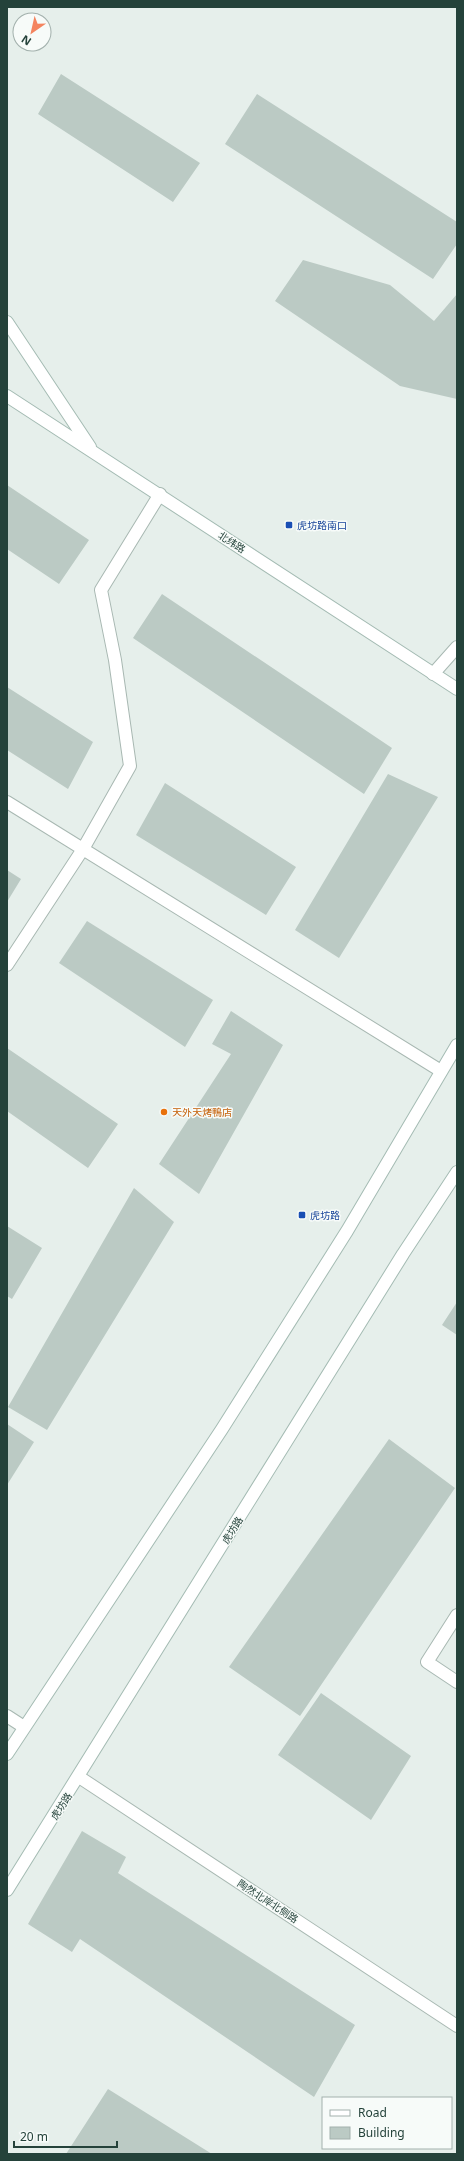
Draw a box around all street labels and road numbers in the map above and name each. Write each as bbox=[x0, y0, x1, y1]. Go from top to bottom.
street label: 北纬路 bbox=[216, 528, 248, 556]
street label: 虎坊路 bbox=[218, 1514, 246, 1546]
street label: 虎坊路 bbox=[47, 1790, 75, 1822]
street label: 陶然北岸北侧路 bbox=[235, 1876, 301, 1926]

